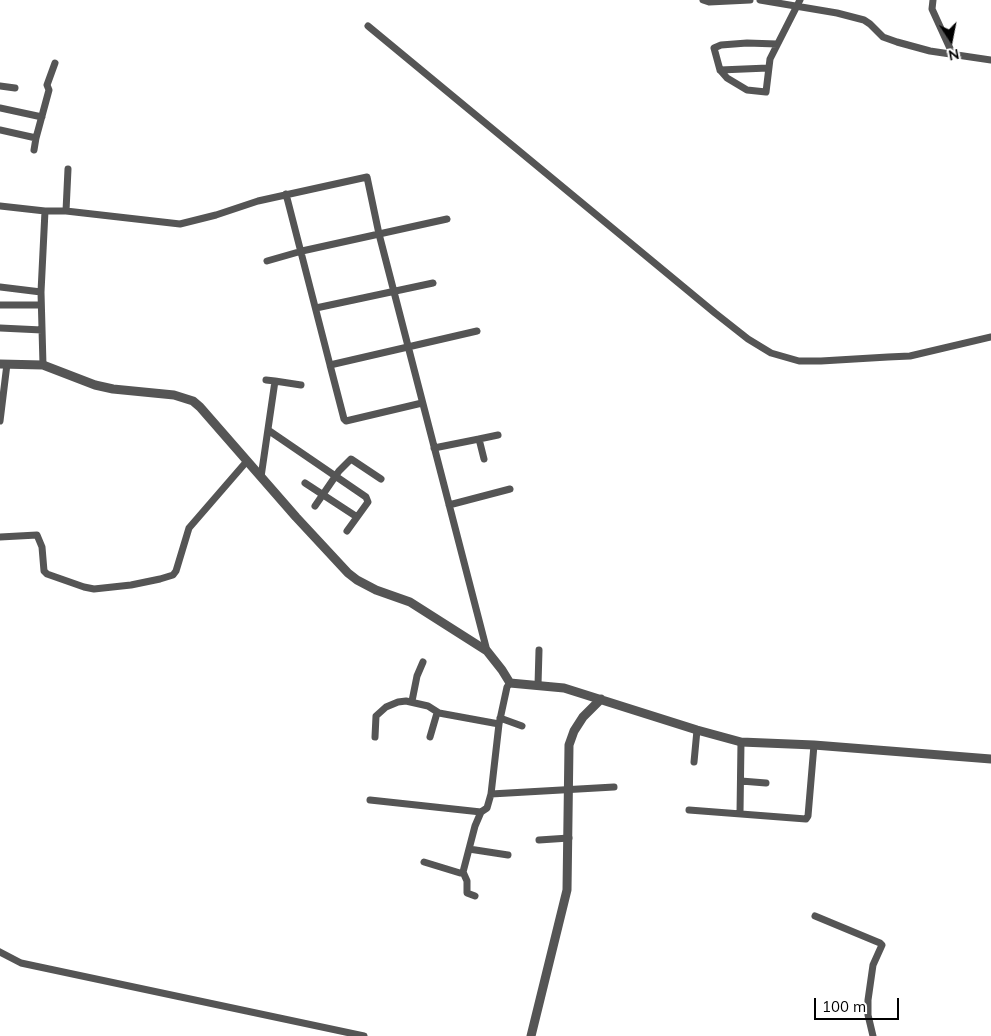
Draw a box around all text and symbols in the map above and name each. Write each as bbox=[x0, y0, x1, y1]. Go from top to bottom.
north arrow bbox=[926, 15, 976, 65]
text: N bbox=[947, 45, 961, 65]
scale bar bbox=[816, 988, 901, 1020]
text: 100 m bbox=[822, 997, 866, 1016]

